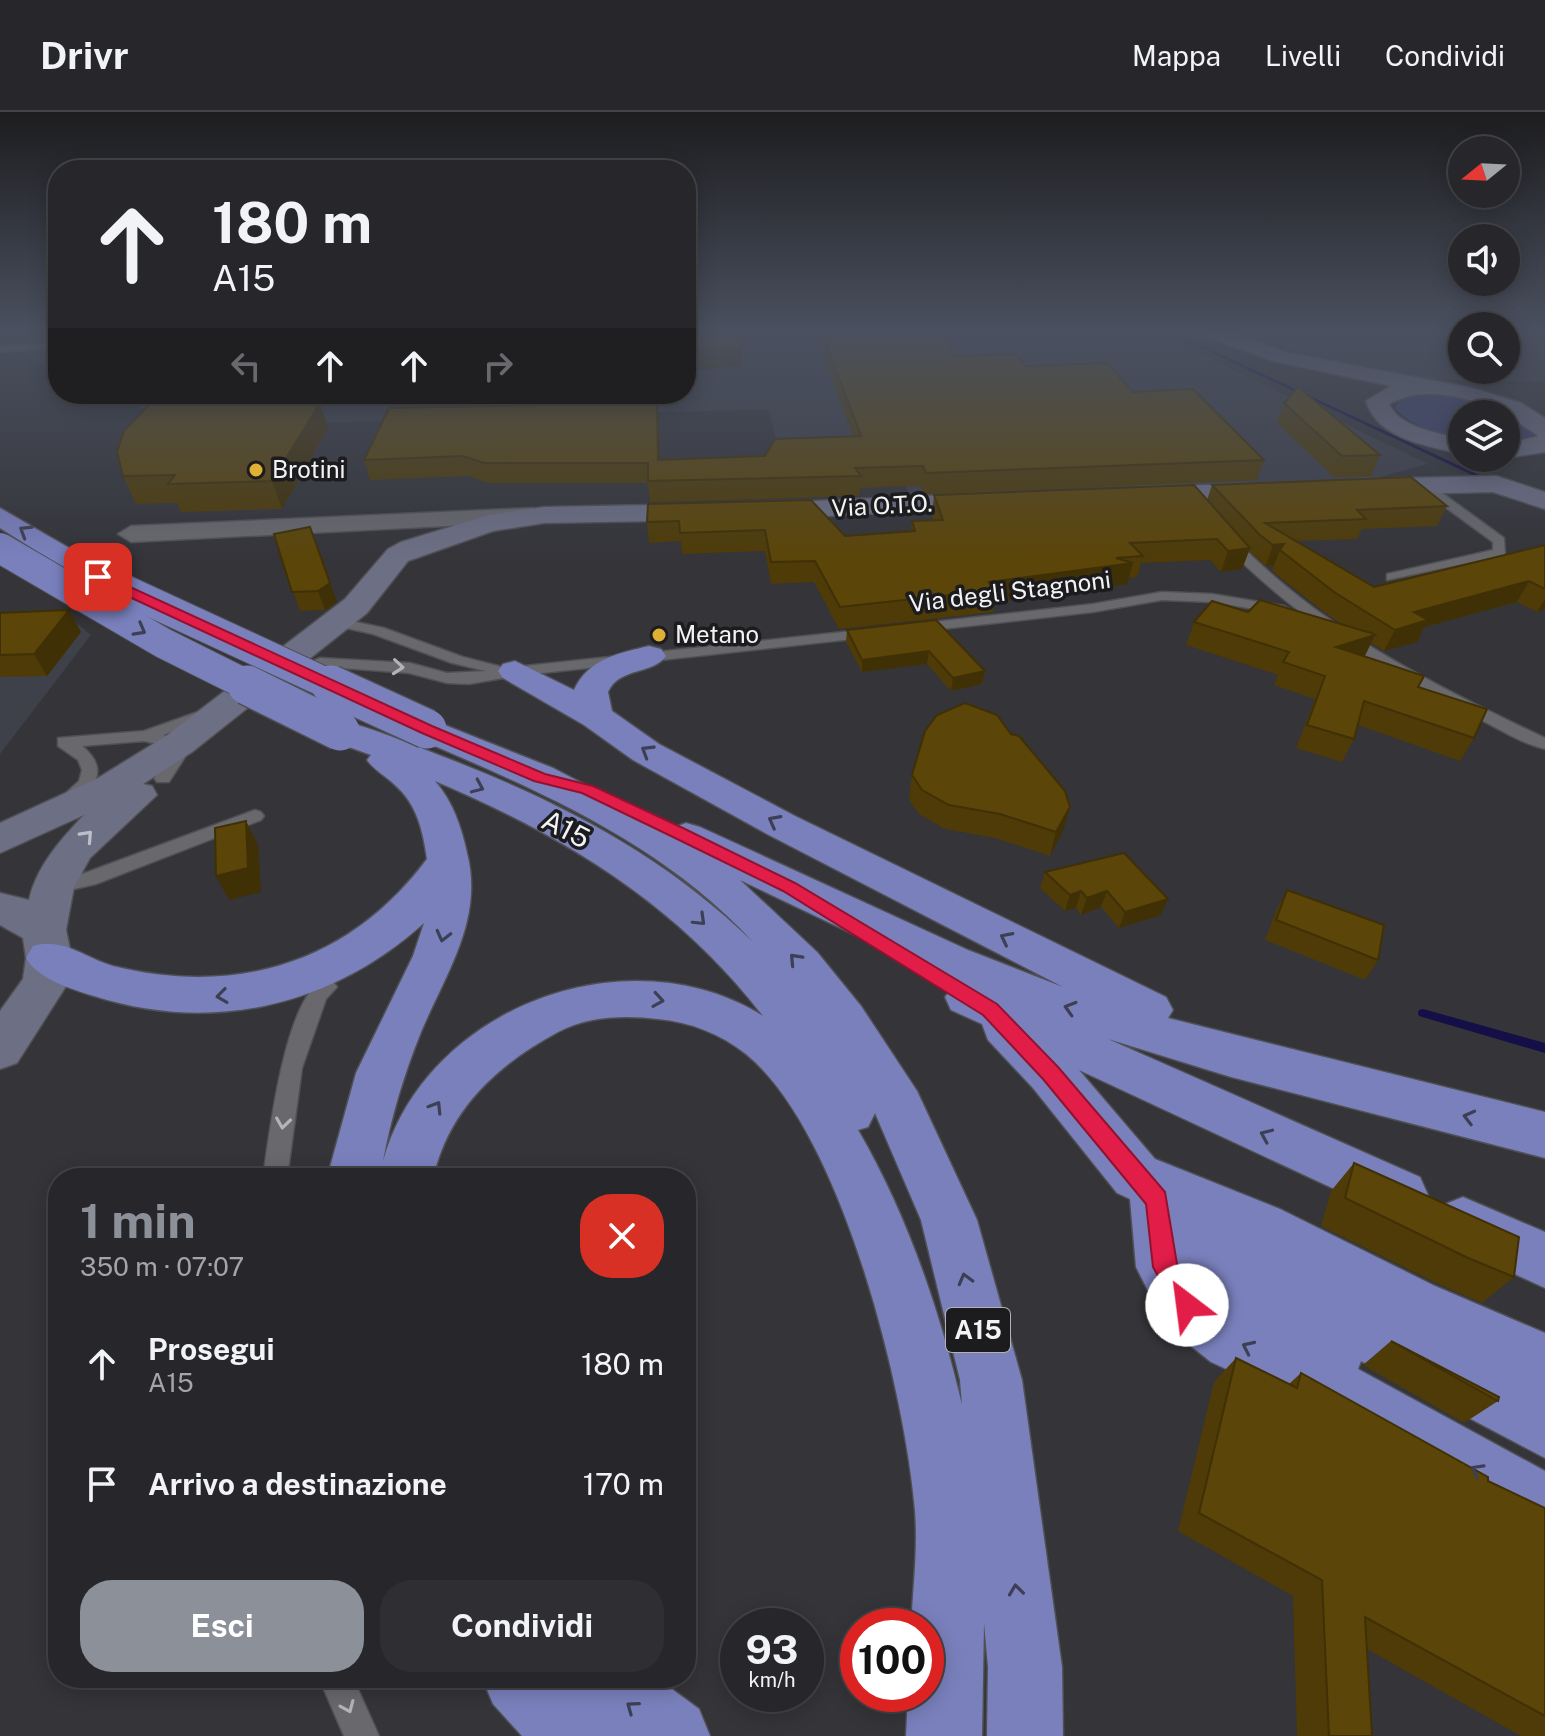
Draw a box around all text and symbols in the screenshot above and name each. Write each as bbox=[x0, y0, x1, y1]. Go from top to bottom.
text: Drivr bbox=[40, 33, 129, 78]
text: Mappa bbox=[1132, 39, 1221, 72]
text: Livelli bbox=[1265, 39, 1341, 72]
text: Condividi bbox=[1385, 39, 1505, 72]
north arrow bbox=[1448, 136, 1520, 208]
map controls bbox=[1448, 136, 1520, 472]
text: 180 m bbox=[212, 190, 372, 256]
icon: ahead bbox=[80, 192, 184, 296]
button: sound bbox=[1448, 224, 1520, 296]
text: A15 bbox=[212, 257, 275, 299]
button: search bbox=[1448, 312, 1520, 384]
icon: left bbox=[224, 344, 268, 388]
icon: ahead bbox=[308, 344, 352, 388]
icon: ahead bbox=[392, 344, 436, 388]
icon: right bbox=[476, 344, 520, 388]
button: layers bbox=[1448, 400, 1520, 472]
place label: Brotini bbox=[272, 455, 346, 483]
marker: Brotini bbox=[247, 461, 265, 479]
street label: Via O.T.O. bbox=[831, 488, 933, 522]
one-way arrow bbox=[19, 526, 34, 541]
pin bbox=[64, 543, 132, 611]
icon: arrive bbox=[76, 555, 120, 599]
street label: Via degli Stagnoni bbox=[907, 565, 1112, 617]
one-way arrow bbox=[132, 620, 146, 635]
place label: Metano bbox=[675, 620, 759, 648]
marker: Metano bbox=[650, 626, 668, 644]
one-way arrow bbox=[392, 658, 405, 675]
one-way arrow bbox=[641, 746, 655, 761]
one-way arrow bbox=[470, 778, 485, 794]
street label: A15 bbox=[537, 803, 596, 854]
one-way arrow bbox=[768, 815, 783, 830]
one-way arrow bbox=[78, 831, 93, 845]
one-way arrow bbox=[691, 911, 705, 925]
one-way arrow bbox=[436, 928, 453, 942]
one-way arrow bbox=[1000, 933, 1015, 948]
one-way arrow bbox=[790, 953, 805, 968]
one-way arrow bbox=[215, 987, 229, 1004]
one-way arrow bbox=[651, 991, 664, 1008]
one-way arrow bbox=[1063, 1001, 1077, 1017]
one-way arrow bbox=[427, 1101, 442, 1116]
one-way arrow bbox=[1463, 1109, 1477, 1126]
one-way arrow bbox=[275, 1116, 292, 1130]
one-way arrow bbox=[1260, 1129, 1274, 1145]
text: 1 min bbox=[80, 1192, 196, 1249]
button: close bbox=[580, 1194, 664, 1278]
text: 350 m · 07:07 bbox=[80, 1251, 244, 1282]
position arrow bbox=[1145, 1263, 1229, 1347]
one-way arrow bbox=[957, 1272, 974, 1286]
road number: A15 bbox=[946, 1308, 1010, 1352]
text: Prosegui bbox=[148, 1331, 275, 1367]
one-way arrow bbox=[1242, 1341, 1257, 1357]
icon: ahead bbox=[80, 1342, 124, 1386]
text: 180 m bbox=[581, 1346, 664, 1382]
text: A15 bbox=[148, 1367, 194, 1398]
icon: arrive bbox=[80, 1462, 124, 1506]
one-way arrow bbox=[1471, 1464, 1486, 1480]
text: Arrivo a destinazione bbox=[148, 1466, 447, 1502]
text: 170 m bbox=[583, 1466, 664, 1502]
button: Esci bbox=[80, 1580, 364, 1672]
button: Condividi bbox=[380, 1580, 664, 1672]
one-way arrow bbox=[1007, 1583, 1024, 1596]
speed limit sign: 100 bbox=[840, 1608, 944, 1712]
text: 93 bbox=[746, 1626, 798, 1673]
text: km/h bbox=[748, 1668, 796, 1692]
one-way arrow bbox=[339, 1699, 355, 1713]
one-way arrow bbox=[627, 1703, 641, 1717]

